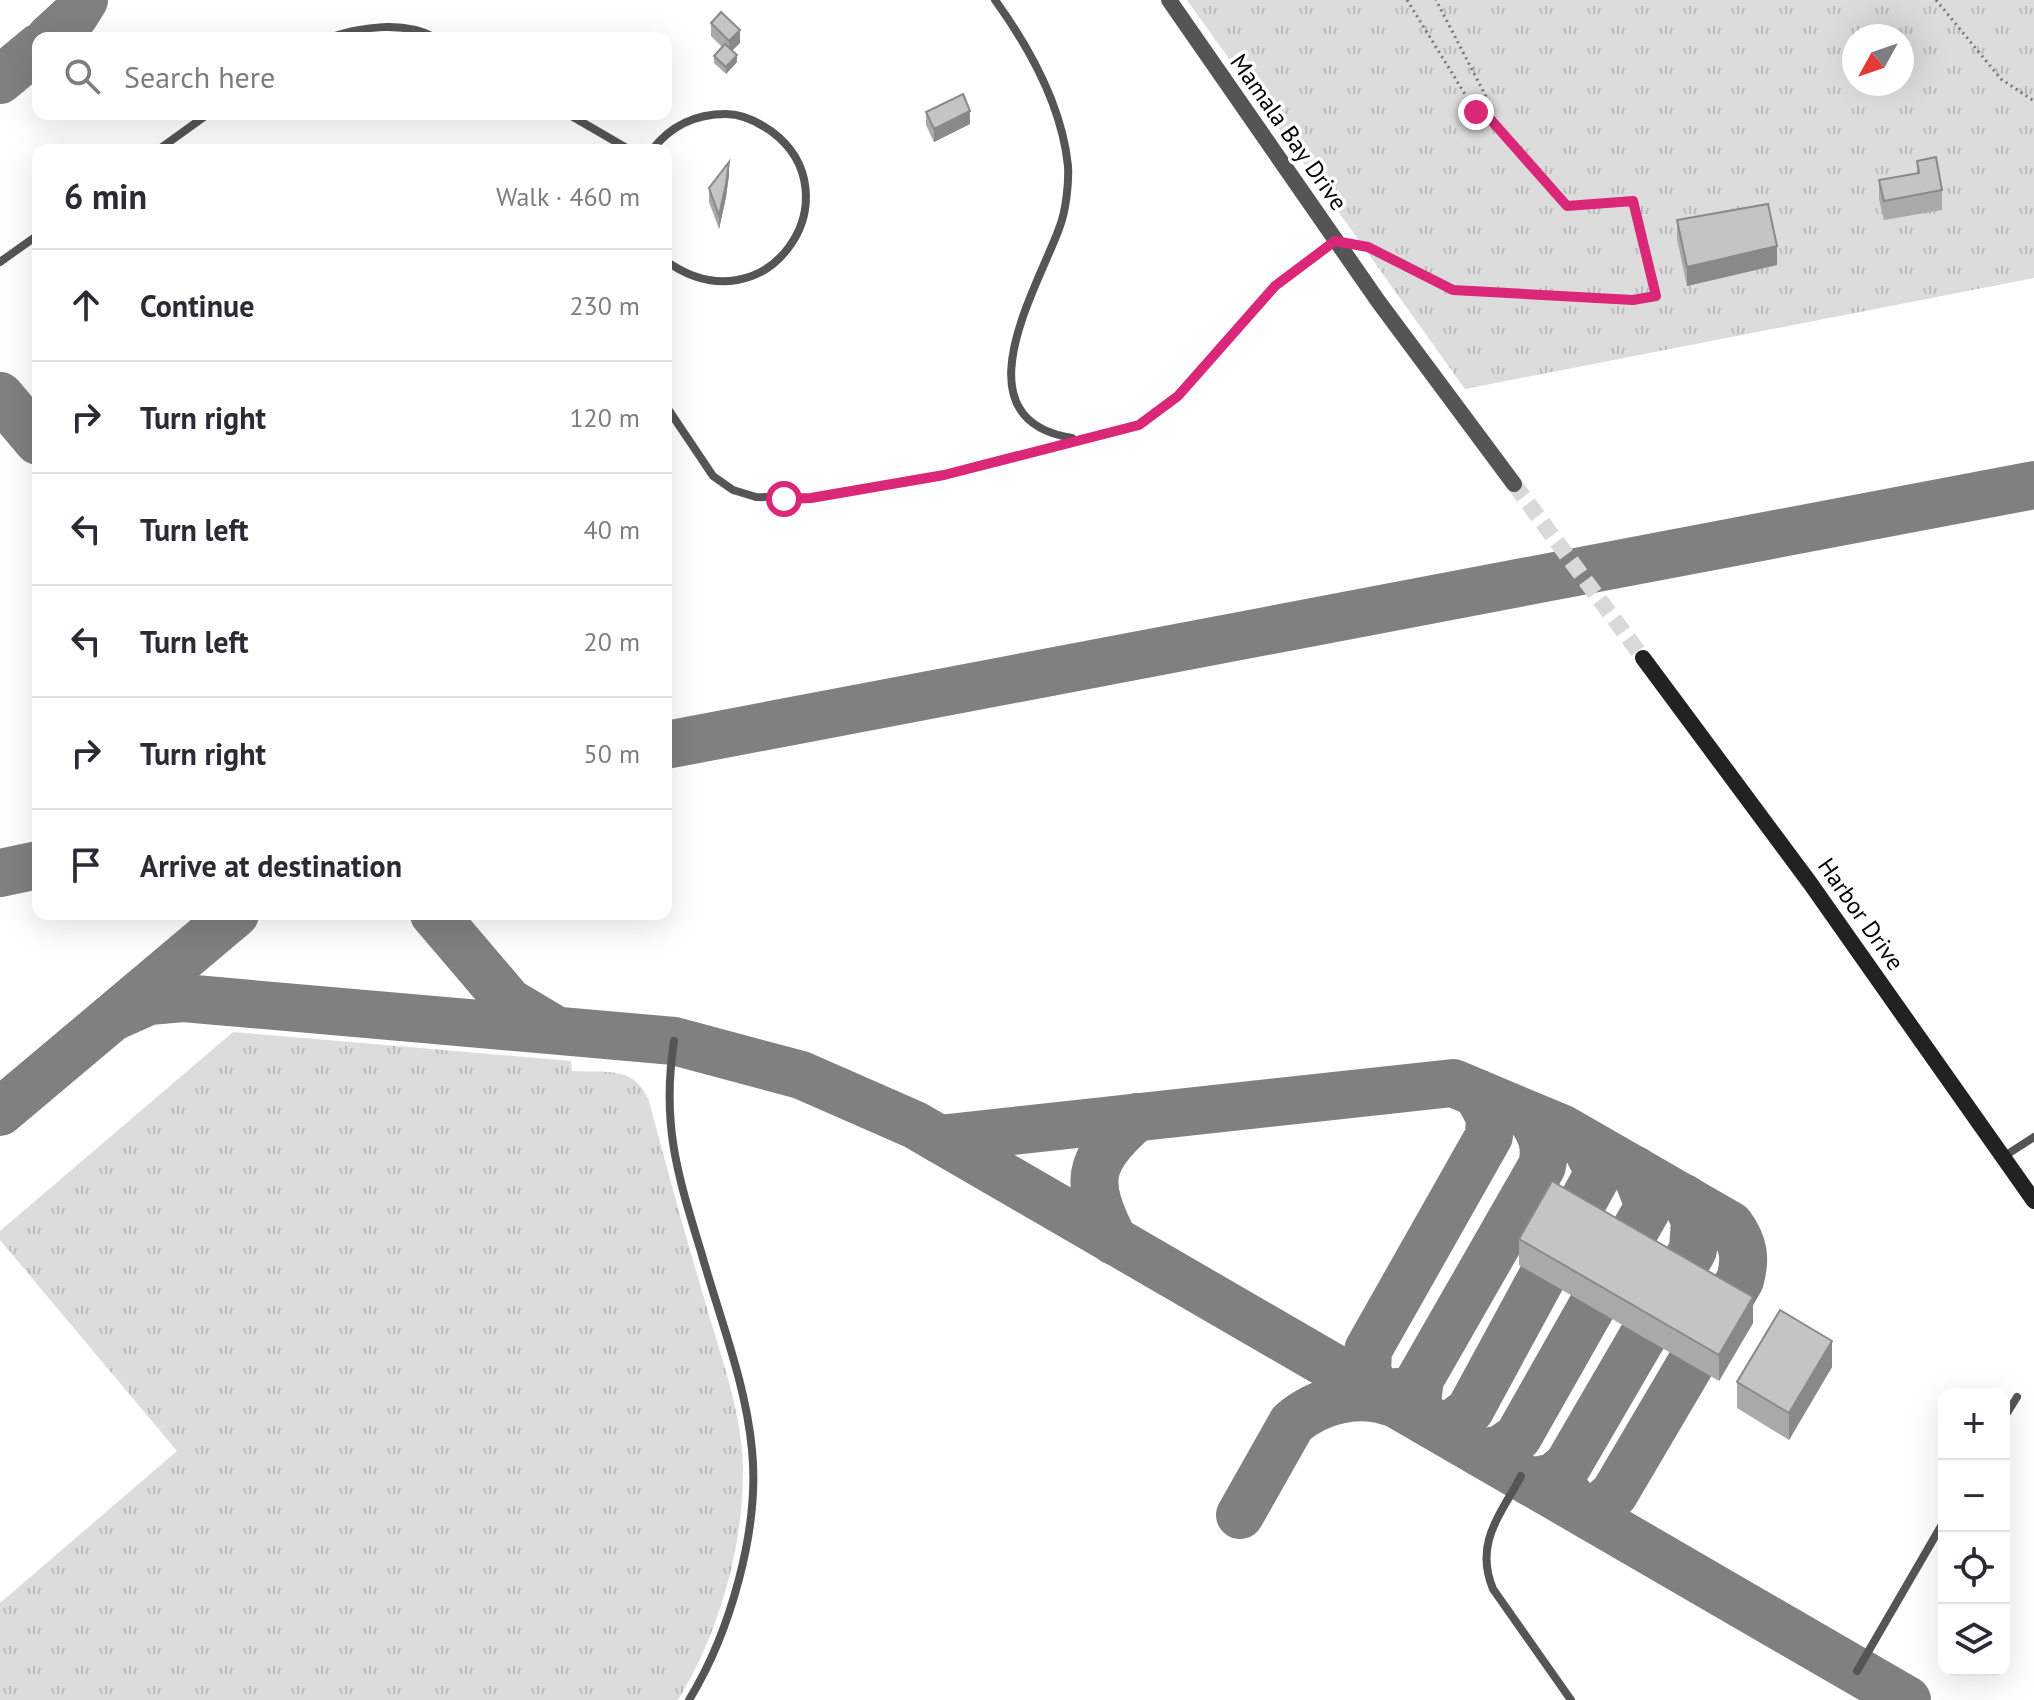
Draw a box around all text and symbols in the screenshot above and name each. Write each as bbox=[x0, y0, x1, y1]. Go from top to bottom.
north arrow bbox=[1842, 24, 1914, 96]
search box bbox=[32, 32, 672, 120]
street label: Mamala Bay Drive bbox=[1224, 48, 1354, 216]
icon: search bbox=[60, 54, 104, 98]
text: Search here bbox=[124, 57, 275, 96]
route end bbox=[1458, 94, 1494, 130]
text: 6 min bbox=[64, 174, 147, 218]
text: Walk · 460 m bbox=[496, 180, 640, 213]
icon: ahead bbox=[64, 283, 108, 327]
text: Continue bbox=[140, 286, 254, 325]
text: 230 m bbox=[569, 289, 640, 322]
icon: right bbox=[64, 395, 108, 439]
text: Turn right bbox=[140, 398, 266, 437]
text: 120 m bbox=[569, 401, 640, 434]
route start bbox=[766, 481, 802, 517]
icon: left bbox=[64, 507, 108, 551]
text: Turn left bbox=[140, 510, 248, 549]
text: 40 m bbox=[584, 513, 640, 546]
icon: left bbox=[64, 619, 108, 663]
text: Turn left bbox=[140, 622, 248, 661]
text: 20 m bbox=[584, 625, 640, 658]
icon: right bbox=[64, 731, 108, 775]
text: Turn right bbox=[140, 734, 266, 773]
text: 50 m bbox=[584, 737, 640, 770]
icon: arrive bbox=[64, 843, 108, 887]
text: Arrive at destination bbox=[140, 846, 402, 885]
street label: Harbor Drive bbox=[1811, 852, 1911, 976]
map controls bbox=[1938, 1388, 2010, 1676]
button: + bbox=[1938, 1388, 2010, 1460]
button: − bbox=[1938, 1460, 2010, 1532]
button: locate bbox=[1938, 1532, 2010, 1604]
button: layers bbox=[1938, 1604, 2010, 1676]

